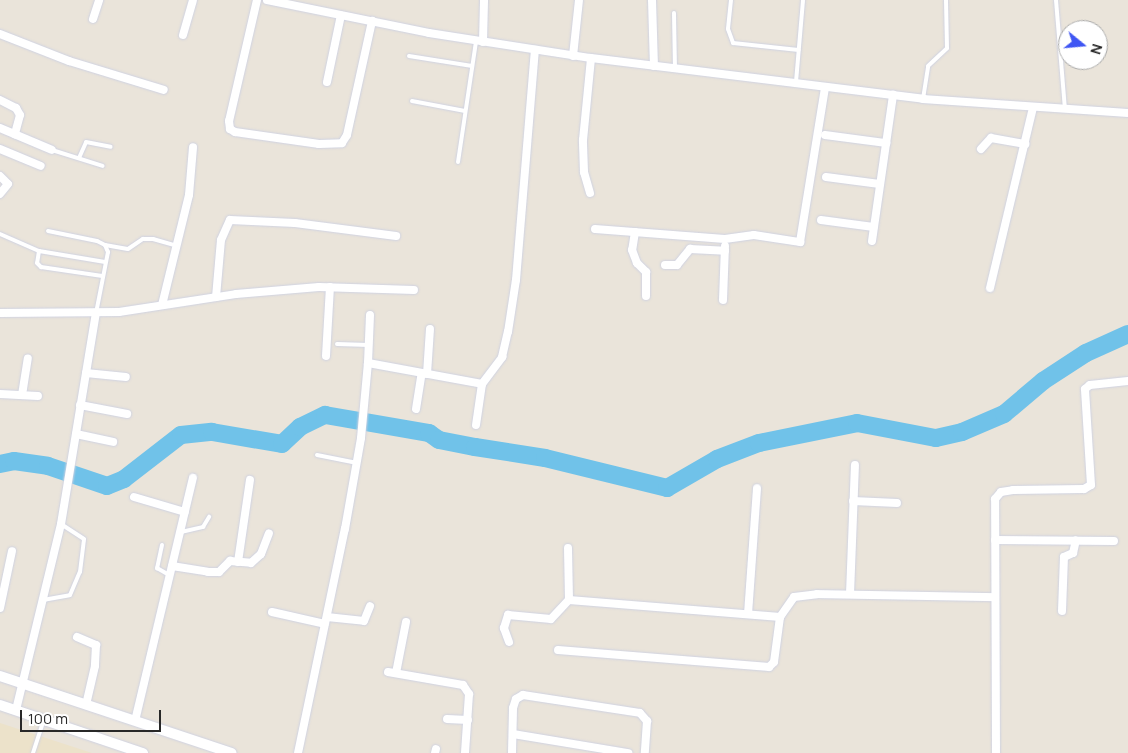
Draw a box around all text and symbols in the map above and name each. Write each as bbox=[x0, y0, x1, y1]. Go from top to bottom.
north arrow bbox=[1058, 20, 1108, 70]
text: N bbox=[1086, 42, 1107, 57]
scale bar bbox=[22, 700, 164, 732]
text: 100 m bbox=[28, 708, 68, 729]

